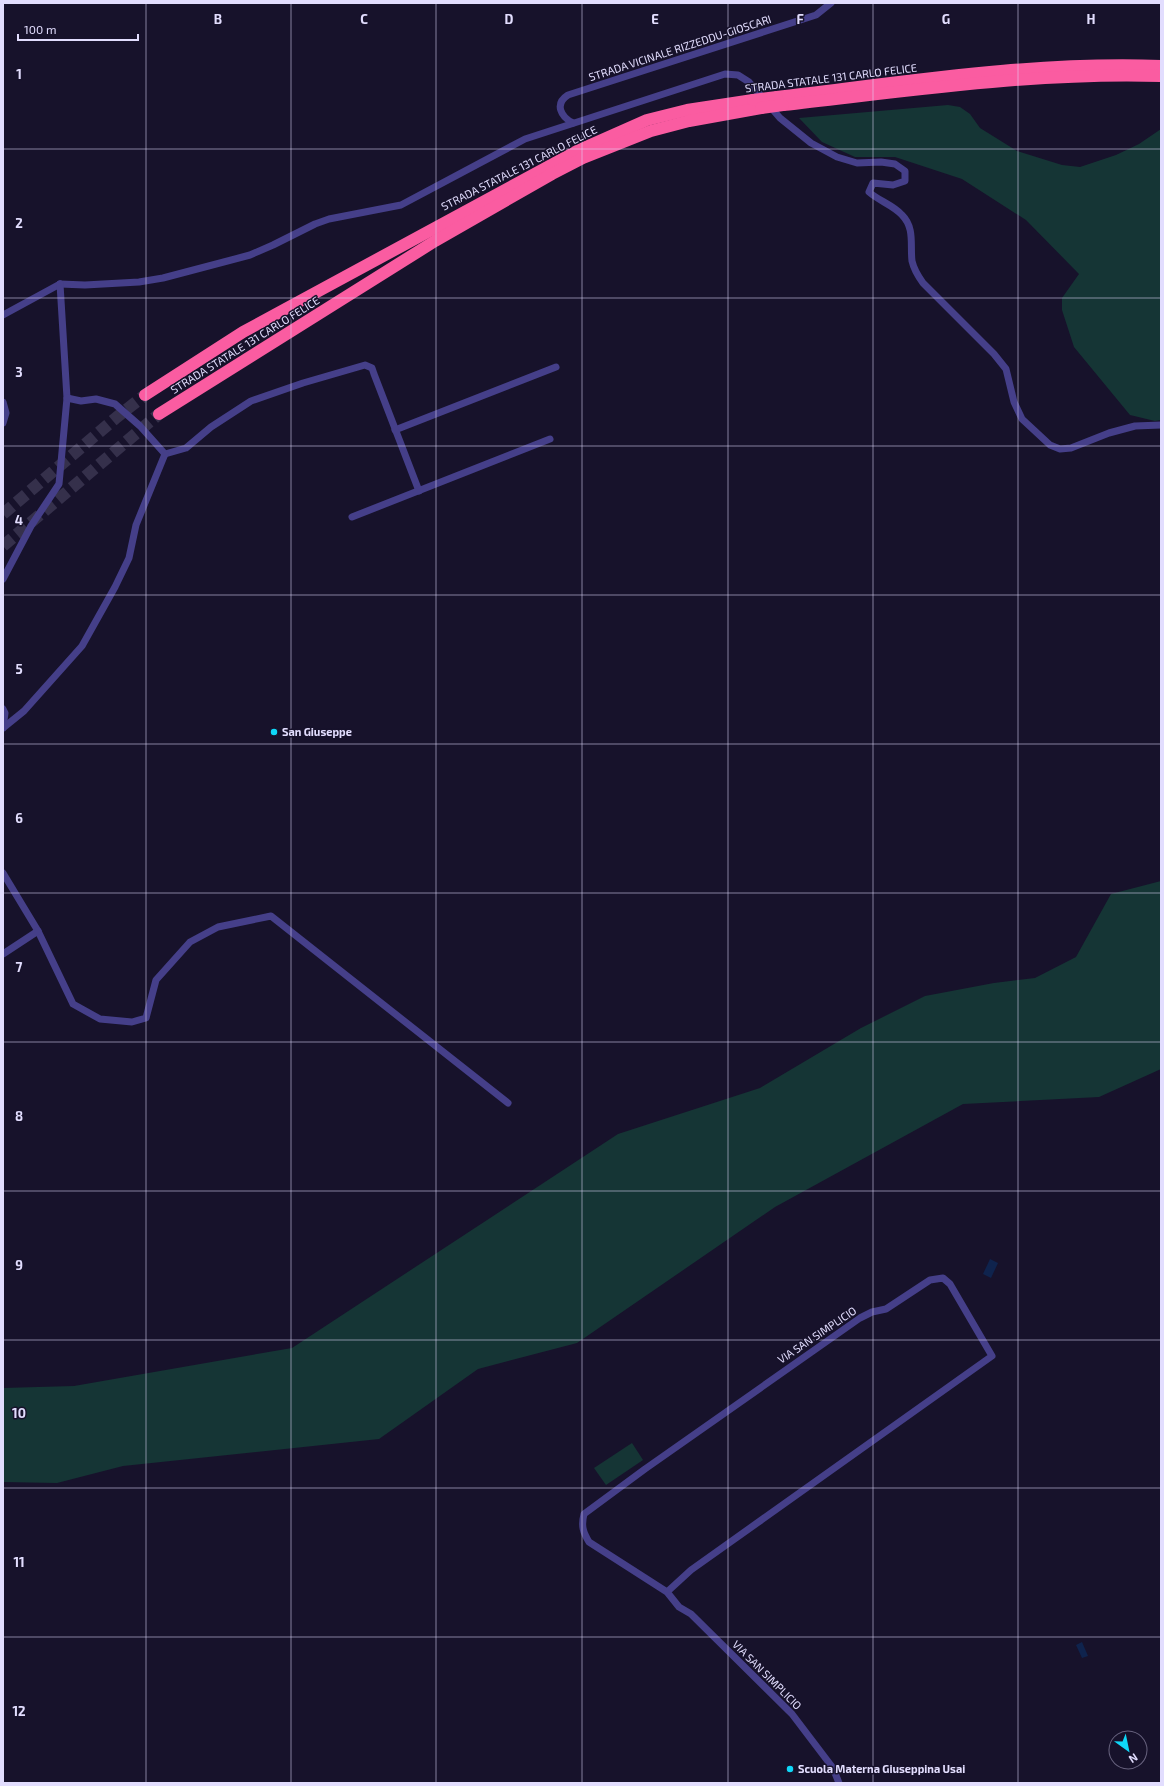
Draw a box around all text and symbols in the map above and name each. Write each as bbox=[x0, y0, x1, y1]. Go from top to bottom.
text: B bbox=[214, 11, 222, 27]
text: C bbox=[360, 11, 368, 27]
text: D bbox=[505, 11, 514, 27]
text: F bbox=[796, 11, 804, 27]
text: G bbox=[942, 11, 950, 27]
text: H bbox=[1087, 11, 1096, 27]
street label: STRADA VICINALE RIZZEDDU-GIOSCARI bbox=[587, 12, 773, 84]
scale bar bbox=[18, 16, 138, 42]
text: 100 m bbox=[24, 22, 56, 36]
street label: STRADA STATALE 131 CARLO FELICE bbox=[744, 61, 918, 94]
text: 1 bbox=[16, 66, 22, 82]
street label: STRADA STATALE 131 CARLO FELICE bbox=[439, 122, 599, 213]
text: 2 bbox=[15, 215, 23, 231]
street label: STRADA STATALE 131 CARLO FELICE bbox=[168, 293, 322, 396]
text: 3 bbox=[15, 364, 23, 380]
text: 4 bbox=[15, 512, 23, 528]
text: 5 bbox=[15, 661, 23, 677]
place label: San Giuseppe bbox=[282, 725, 352, 738]
marker: San Giuseppe bbox=[269, 727, 279, 737]
text: 6 bbox=[15, 810, 23, 826]
text: 7 bbox=[16, 959, 23, 975]
text: 8 bbox=[15, 1108, 23, 1124]
text: 9 bbox=[15, 1257, 23, 1273]
street label: VIA SAN SIMPLICIO bbox=[775, 1303, 859, 1366]
text: 10 bbox=[12, 1405, 26, 1421]
text: 11 bbox=[13, 1554, 25, 1570]
street label: VIA SAN SIMPLICIO bbox=[730, 1638, 804, 1712]
text: 12 bbox=[12, 1703, 26, 1719]
north arrow bbox=[1108, 1730, 1148, 1770]
text: N bbox=[1127, 1751, 1141, 1766]
place label: Scuola Materna Giuseppina Usai bbox=[798, 1762, 965, 1775]
marker: Scuola Materna Giuseppina Usai bbox=[785, 1764, 795, 1774]

